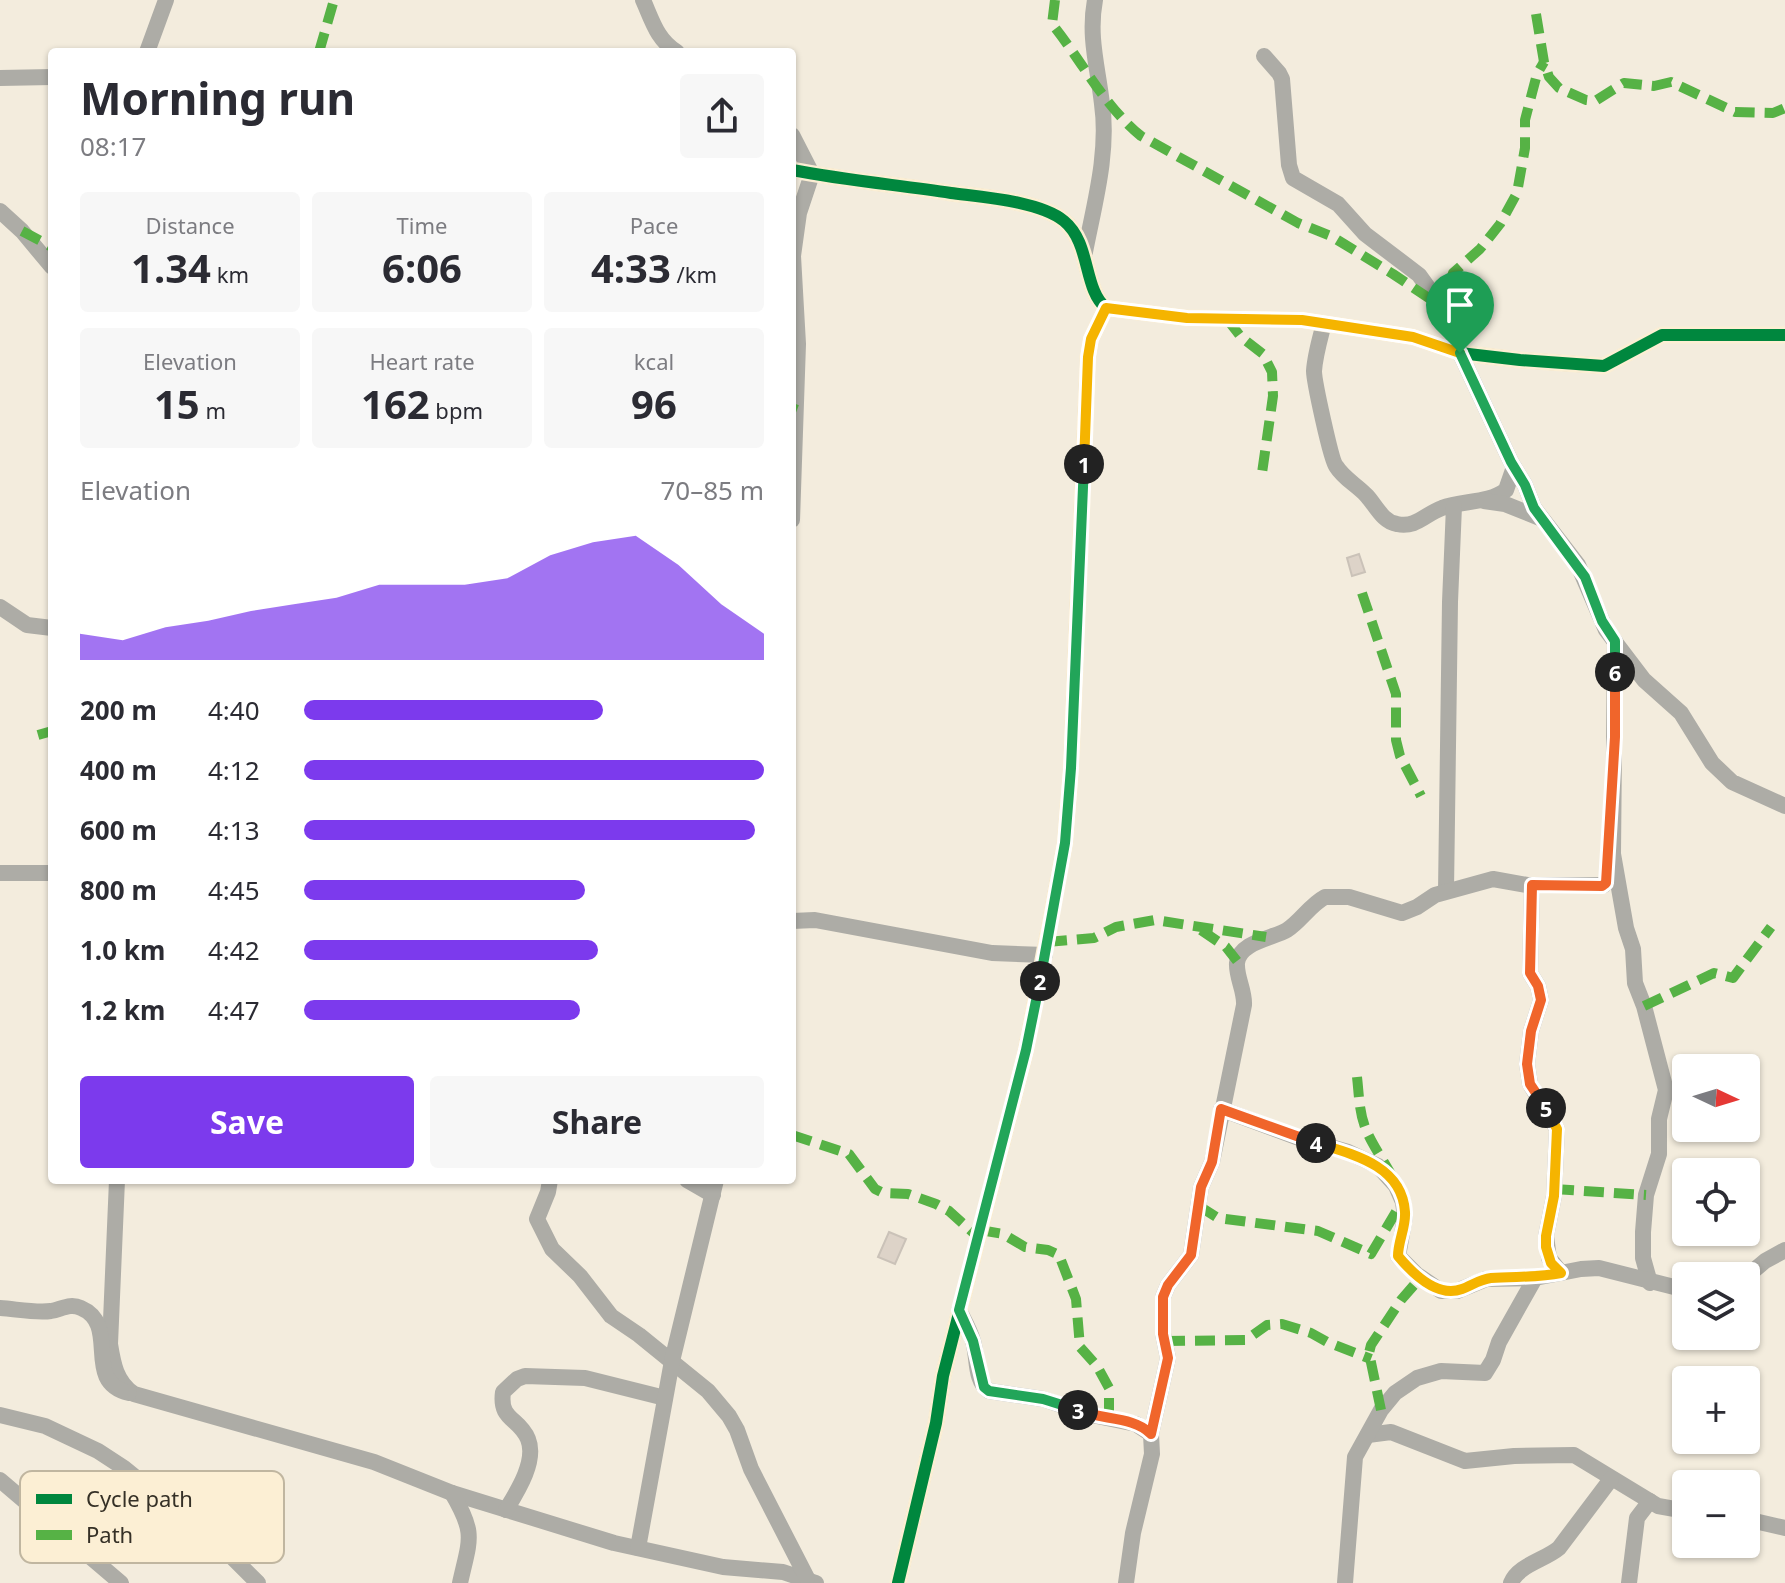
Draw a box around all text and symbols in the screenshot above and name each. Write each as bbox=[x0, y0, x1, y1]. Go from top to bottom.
text: Morning run bbox=[80, 68, 355, 128]
button: share bbox=[680, 74, 764, 158]
text: 08:17 bbox=[80, 128, 146, 164]
text: Distance bbox=[145, 210, 235, 240]
text: Time bbox=[397, 210, 447, 240]
text: Pace bbox=[630, 210, 678, 240]
text: 1.34 bbox=[131, 240, 211, 295]
text: 6:06 bbox=[382, 240, 462, 295]
text: 4:33 bbox=[591, 240, 671, 295]
text: km bbox=[211, 259, 249, 289]
text: /km bbox=[671, 259, 717, 289]
pin bbox=[1426, 271, 1494, 353]
icon: arrive bbox=[1438, 283, 1482, 327]
text: Elevation bbox=[143, 346, 237, 376]
text: Heart rate bbox=[369, 346, 475, 376]
text: kcal bbox=[634, 346, 674, 376]
text: 15 bbox=[154, 376, 200, 431]
text: 162 bbox=[361, 376, 430, 431]
text: 96 bbox=[631, 376, 677, 431]
text: m bbox=[200, 395, 226, 425]
text: bpm bbox=[430, 395, 483, 425]
pin: 1 bbox=[1064, 444, 1104, 484]
text: 1 bbox=[1078, 449, 1090, 479]
text: Elevation bbox=[80, 472, 191, 508]
text: 70–85 m bbox=[660, 472, 764, 508]
pin: 6 bbox=[1595, 652, 1635, 692]
text: 6 bbox=[1609, 657, 1621, 687]
text: 200 m bbox=[80, 692, 157, 728]
text: 4:40 bbox=[208, 692, 260, 728]
text: 400 m bbox=[80, 752, 157, 788]
text: 4:12 bbox=[208, 752, 260, 788]
text: 600 m bbox=[80, 812, 157, 848]
text: 4:13 bbox=[208, 812, 260, 848]
text: 800 m bbox=[80, 872, 157, 908]
text: 4:45 bbox=[208, 872, 260, 908]
text: 1.0 km bbox=[80, 932, 165, 968]
text: 4:42 bbox=[208, 932, 260, 968]
pin: 2 bbox=[1020, 961, 1060, 1001]
text: 2 bbox=[1034, 966, 1046, 996]
text: 1.2 km bbox=[80, 992, 165, 1028]
text: 4:47 bbox=[208, 992, 260, 1028]
north arrow bbox=[1672, 1054, 1760, 1142]
map controls bbox=[1672, 1054, 1760, 1558]
button: Save bbox=[80, 1076, 414, 1168]
button: Share bbox=[430, 1076, 764, 1168]
pin: 5 bbox=[1526, 1088, 1566, 1128]
text: 5 bbox=[1540, 1093, 1552, 1123]
pin: 4 bbox=[1296, 1123, 1336, 1163]
text: 4 bbox=[1310, 1128, 1322, 1158]
button: locate bbox=[1672, 1158, 1760, 1246]
button: layers bbox=[1672, 1262, 1760, 1350]
button: + bbox=[1672, 1366, 1760, 1454]
pin: 3 bbox=[1058, 1390, 1098, 1430]
text: 3 bbox=[1072, 1395, 1084, 1425]
button: − bbox=[1672, 1470, 1760, 1558]
legend bbox=[20, 1471, 284, 1563]
text: Cycle path bbox=[86, 1483, 193, 1513]
text: Path bbox=[86, 1519, 133, 1549]

